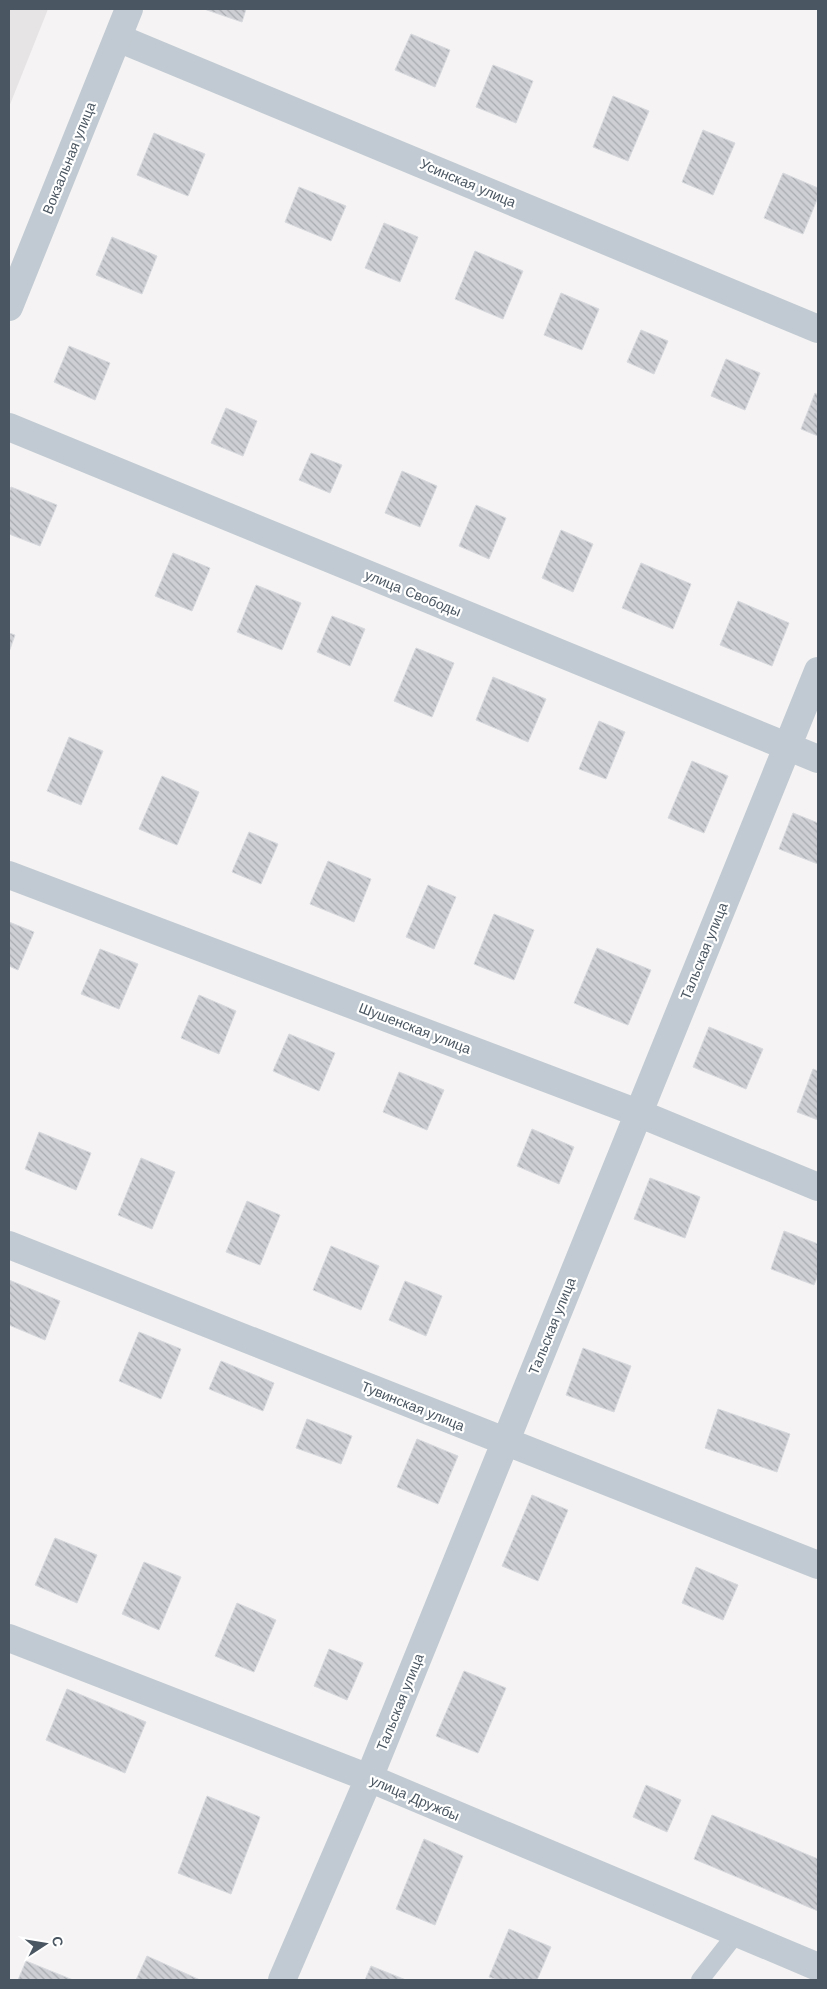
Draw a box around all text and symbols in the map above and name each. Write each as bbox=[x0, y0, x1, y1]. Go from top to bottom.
street label: Вокзальная улица bbox=[39, 99, 99, 216]
street label: Усинская улица bbox=[418, 156, 519, 210]
street label: улица Свободы bbox=[363, 566, 463, 620]
street label: Тальская улица bbox=[677, 900, 731, 1002]
street label: Шушенская улица bbox=[357, 999, 473, 1057]
street label: Тальская улица bbox=[525, 1275, 579, 1377]
street label: Тувинская улица bbox=[359, 1378, 467, 1434]
street label: Тальская улица bbox=[373, 1651, 427, 1753]
street label: улица Дружбы bbox=[368, 1772, 462, 1824]
north arrow bbox=[20, 1919, 70, 1969]
text: С bbox=[49, 1935, 67, 1948]

